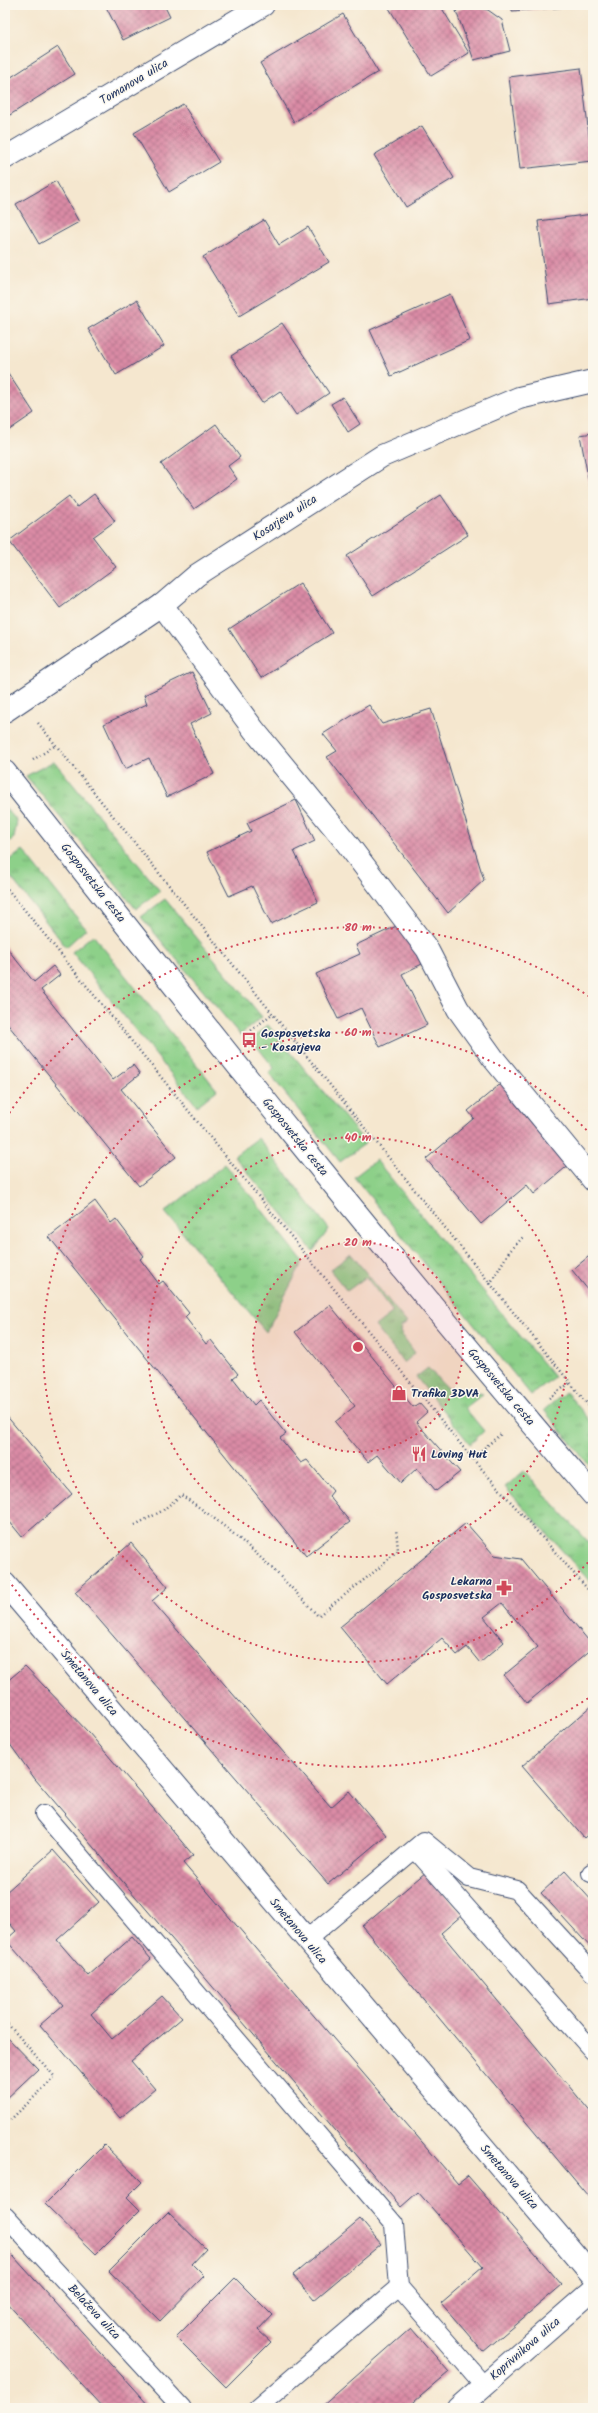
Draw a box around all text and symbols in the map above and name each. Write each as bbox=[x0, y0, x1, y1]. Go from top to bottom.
street label: Tomanova ulica bbox=[96, 54, 172, 110]
street label: Kosarjeva ulica bbox=[249, 490, 321, 546]
street label: Gosposvetska cesta bbox=[56, 839, 130, 927]
text: 80 m bbox=[344, 918, 372, 937]
text: 60 m bbox=[344, 1023, 372, 1042]
place label: Gosposvetska - Kosarjeva bbox=[261, 1024, 331, 1057]
bus stop icon: Gosposvetska - Kosarjeva bbox=[240, 1031, 258, 1049]
street label: Gosposvetska cesta bbox=[257, 1093, 333, 1181]
text: 40 m bbox=[344, 1128, 372, 1147]
text: 20 m bbox=[344, 1233, 372, 1252]
centre of rings bbox=[351, 1340, 365, 1354]
street label: Gosposvetska cesta bbox=[463, 1344, 540, 1430]
shop icon: Trafika 3DVA bbox=[390, 1384, 408, 1402]
place label: Trafika 3DVA bbox=[411, 1384, 480, 1403]
restaurant icon: Loving Hut bbox=[410, 1445, 428, 1463]
place label: Loving Hut bbox=[431, 1445, 488, 1464]
place label: Lekarna Gosposvetska bbox=[422, 1572, 492, 1605]
pharmacy icon: Lekarna Gosposvetska bbox=[495, 1579, 513, 1597]
street label: Smetanova ulica bbox=[56, 1646, 123, 1721]
street label: Smetanova ulica bbox=[265, 1894, 332, 1969]
street label: Smetanova ulica bbox=[475, 2140, 543, 2214]
street label: Belačeva ulica bbox=[63, 2280, 125, 2344]
street label: Koprivnikova ulica bbox=[485, 2313, 565, 2385]

